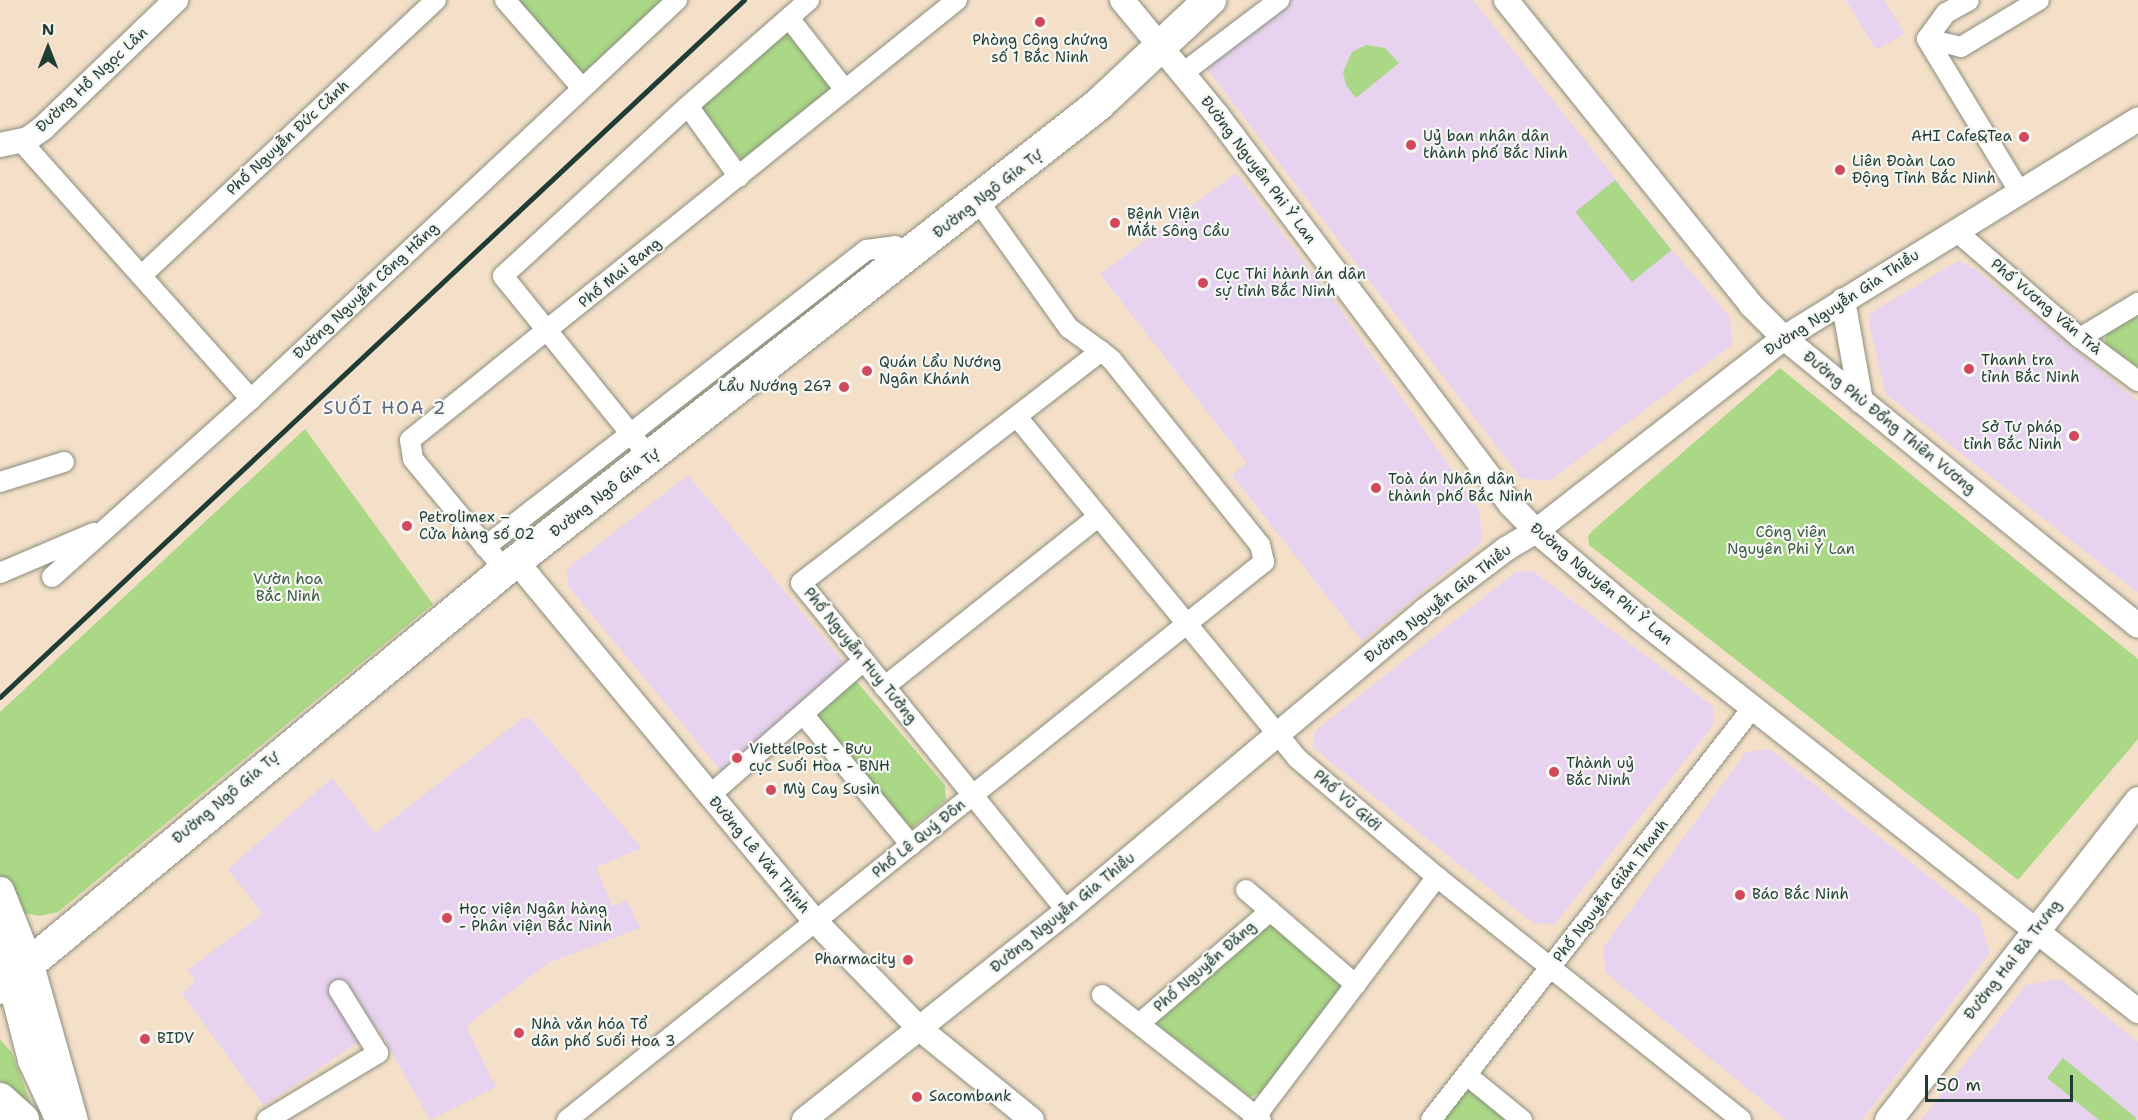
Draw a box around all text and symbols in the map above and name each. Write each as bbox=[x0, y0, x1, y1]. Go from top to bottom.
marker: Phòng Công chứng số 1 Bắc Ninh bbox=[1033, 15, 1047, 29]
north arrow bbox=[18, 18, 78, 78]
street label: Đường Hồ Ngọc Lân bbox=[32, 24, 152, 136]
place label: Phòng Công chứng số 1 Bắc Ninh bbox=[972, 31, 1108, 66]
street label: Phố Nguyễn Đức Cảnh bbox=[223, 77, 353, 199]
street label: Đường Nguyên Phi Ỷ Lan bbox=[1197, 93, 1319, 247]
place label: Uỷ ban nhân dân thành phố Bắc Ninh bbox=[1423, 127, 1568, 162]
place label: AHI Cafe&Tea bbox=[1911, 128, 2012, 146]
marker: AHI Cafe&Tea bbox=[2017, 130, 2031, 144]
marker: Uỷ ban nhân dân thành phố Bắc Ninh bbox=[1404, 138, 1418, 152]
street label: Đường Ngô Gia Tự bbox=[930, 146, 1046, 242]
place label: Liên Đoàn Lao Động Tỉnh Bắc Ninh bbox=[1852, 152, 1996, 187]
marker: Liên Đoàn Lao Động Tỉnh Bắc Ninh bbox=[1833, 163, 1847, 177]
place label: Bệnh Viện Mắt Sông Cầu bbox=[1127, 205, 1230, 240]
marker: Bệnh Viện Mắt Sông Cầu bbox=[1108, 216, 1122, 230]
street label: Đường Nguyễn Công Hãng bbox=[290, 219, 442, 363]
street label: Phố Mai Bang bbox=[575, 234, 665, 312]
street label: Đường Nguyễn Gia Thiều bbox=[1761, 246, 1923, 360]
street label: Phố Vương Văn Trà bbox=[1987, 255, 2105, 359]
place label: Cục Thi hành án dân sự tỉnh Bắc Ninh bbox=[1215, 265, 1366, 300]
marker: Cục Thi hành án dân sự tỉnh Bắc Ninh bbox=[1196, 276, 1210, 290]
street label: Đường Phù Đổng Thiên Vương bbox=[1799, 348, 1979, 498]
place label: Thanh tra tỉnh Bắc Ninh bbox=[1981, 351, 2080, 386]
place label: Quán Lẩu Nướng Ngân Khánh bbox=[879, 353, 1001, 388]
marker: Thanh tra tỉnh Bắc Ninh bbox=[1962, 362, 1976, 376]
marker: Quán Lẩu Nướng Ngân Khánh bbox=[860, 364, 874, 378]
place label: Lẩu Nướng 267 bbox=[719, 378, 832, 396]
marker: Lẩu Nướng 267 bbox=[837, 380, 851, 394]
district label: SUỐI HOA 2 bbox=[323, 397, 447, 419]
place label: Sở Tư pháp tỉnh Bắc Ninh bbox=[1963, 418, 2062, 453]
marker: Sở Tư pháp tỉnh Bắc Ninh bbox=[2067, 429, 2081, 443]
street label: Đường Ngô Gia Tự bbox=[547, 445, 663, 541]
place label: Toà án Nhân dân thành phố Bắc Ninh bbox=[1388, 470, 1533, 505]
marker: Toà án Nhân dân thành phố Bắc Ninh bbox=[1369, 481, 1383, 495]
place label: Petrolimex – Cửa hàng số 02 bbox=[419, 508, 535, 543]
marker: Petrolimex – Cửa hàng số 02 bbox=[400, 519, 414, 533]
street label: Đường Nguyên Phi Ỷ Lan bbox=[1526, 519, 1676, 649]
park label: Công viên Nguyên Phi Ỷ Lan bbox=[1727, 523, 1855, 558]
street label: Đường Nguyễn Gia Thiều bbox=[1361, 541, 1515, 667]
park label: Vườn hoa Bắc Ninh bbox=[253, 570, 323, 605]
street label: Phố Nguyễn Huy Tưởng bbox=[799, 584, 921, 728]
place label: ViettelPost - Bưu cục Suối Hoa - BNH bbox=[749, 740, 890, 775]
street label: Đường Ngô Gia Tự bbox=[169, 748, 283, 848]
marker: ViettelPost - Bưu cục Suối Hoa - BNH bbox=[730, 751, 744, 765]
place label: Thành uỷ Bắc Ninh bbox=[1566, 754, 1634, 789]
marker: Thành uỷ Bắc Ninh bbox=[1547, 765, 1561, 779]
street label: Phố Vũ Giới bbox=[1309, 767, 1385, 835]
place label: Mỳ Cay Susin bbox=[783, 781, 880, 799]
marker: Mỳ Cay Susin bbox=[764, 783, 778, 797]
street label: Đường Lê Văn Thịnh bbox=[705, 793, 813, 917]
street label: Phố Lê Quý Đôn bbox=[869, 796, 969, 882]
street label: Phố Nguyễn Giản Thanh bbox=[1550, 816, 1672, 966]
street label: Đường Nguyễn Gia Thiều bbox=[987, 849, 1139, 977]
place label: Báo Bắc Ninh bbox=[1752, 886, 1849, 904]
marker: Báo Bắc Ninh bbox=[1733, 888, 1747, 902]
street label: Đường Hai Bà Trưng bbox=[1961, 896, 2065, 1024]
place label: Học viện Ngân hàng - Phân viện Bắc Ninh bbox=[459, 900, 612, 935]
marker: Học viện Ngân hàng - Phân viện Bắc Ninh bbox=[440, 911, 454, 925]
street label: Phố Nguyễn Đăng bbox=[1150, 918, 1260, 1016]
place label: Pharmacity bbox=[814, 951, 896, 969]
marker: Pharmacity bbox=[901, 953, 915, 967]
place label: Nhà văn hóa Tổ dân phố Suối Hoa 3 bbox=[531, 1015, 676, 1050]
marker: Nhà văn hóa Tổ dân phố Suối Hoa 3 bbox=[512, 1026, 526, 1040]
place label: BIDV bbox=[157, 1030, 194, 1048]
marker: BIDV bbox=[138, 1032, 152, 1046]
scale bar bbox=[1928, 1063, 2076, 1101]
text: 50 m bbox=[1936, 1073, 1981, 1097]
place label: Sacombank bbox=[929, 1088, 1011, 1106]
marker: Sacombank bbox=[910, 1090, 924, 1104]

